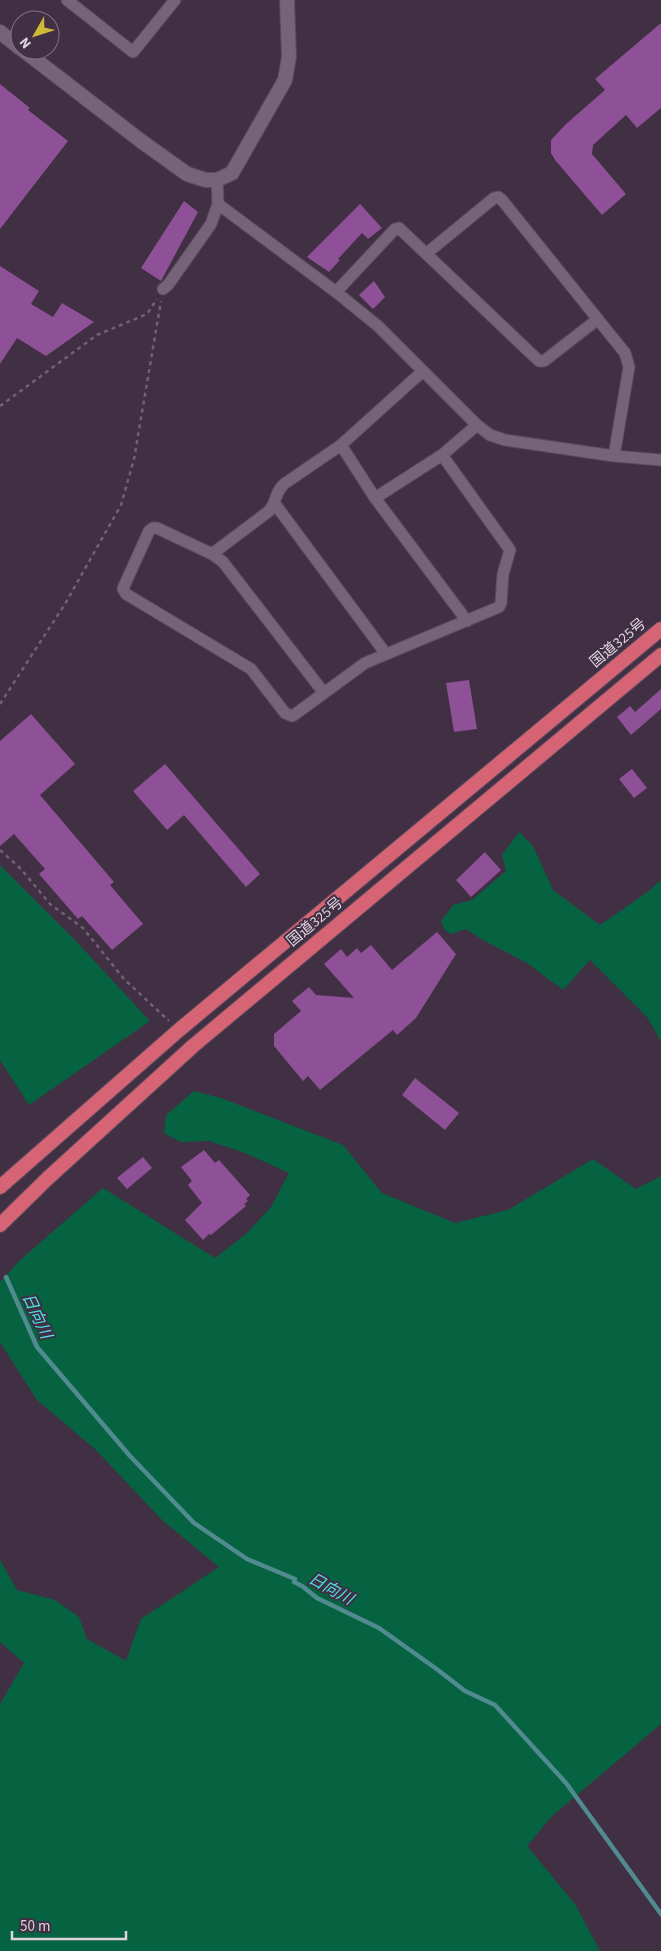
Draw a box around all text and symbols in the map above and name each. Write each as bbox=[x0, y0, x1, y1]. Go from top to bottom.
north arrow bbox=[10, 10, 60, 60]
text: N bbox=[15, 33, 36, 52]
street label: 国道325号 bbox=[585, 613, 651, 673]
street label: 国道325号 bbox=[282, 892, 348, 952]
water label: 日向川 bbox=[17, 1290, 58, 1344]
water label: 日向川 bbox=[305, 1568, 359, 1611]
scale bar bbox=[12, 1908, 126, 1940]
text: 50 m bbox=[20, 1916, 50, 1937]

